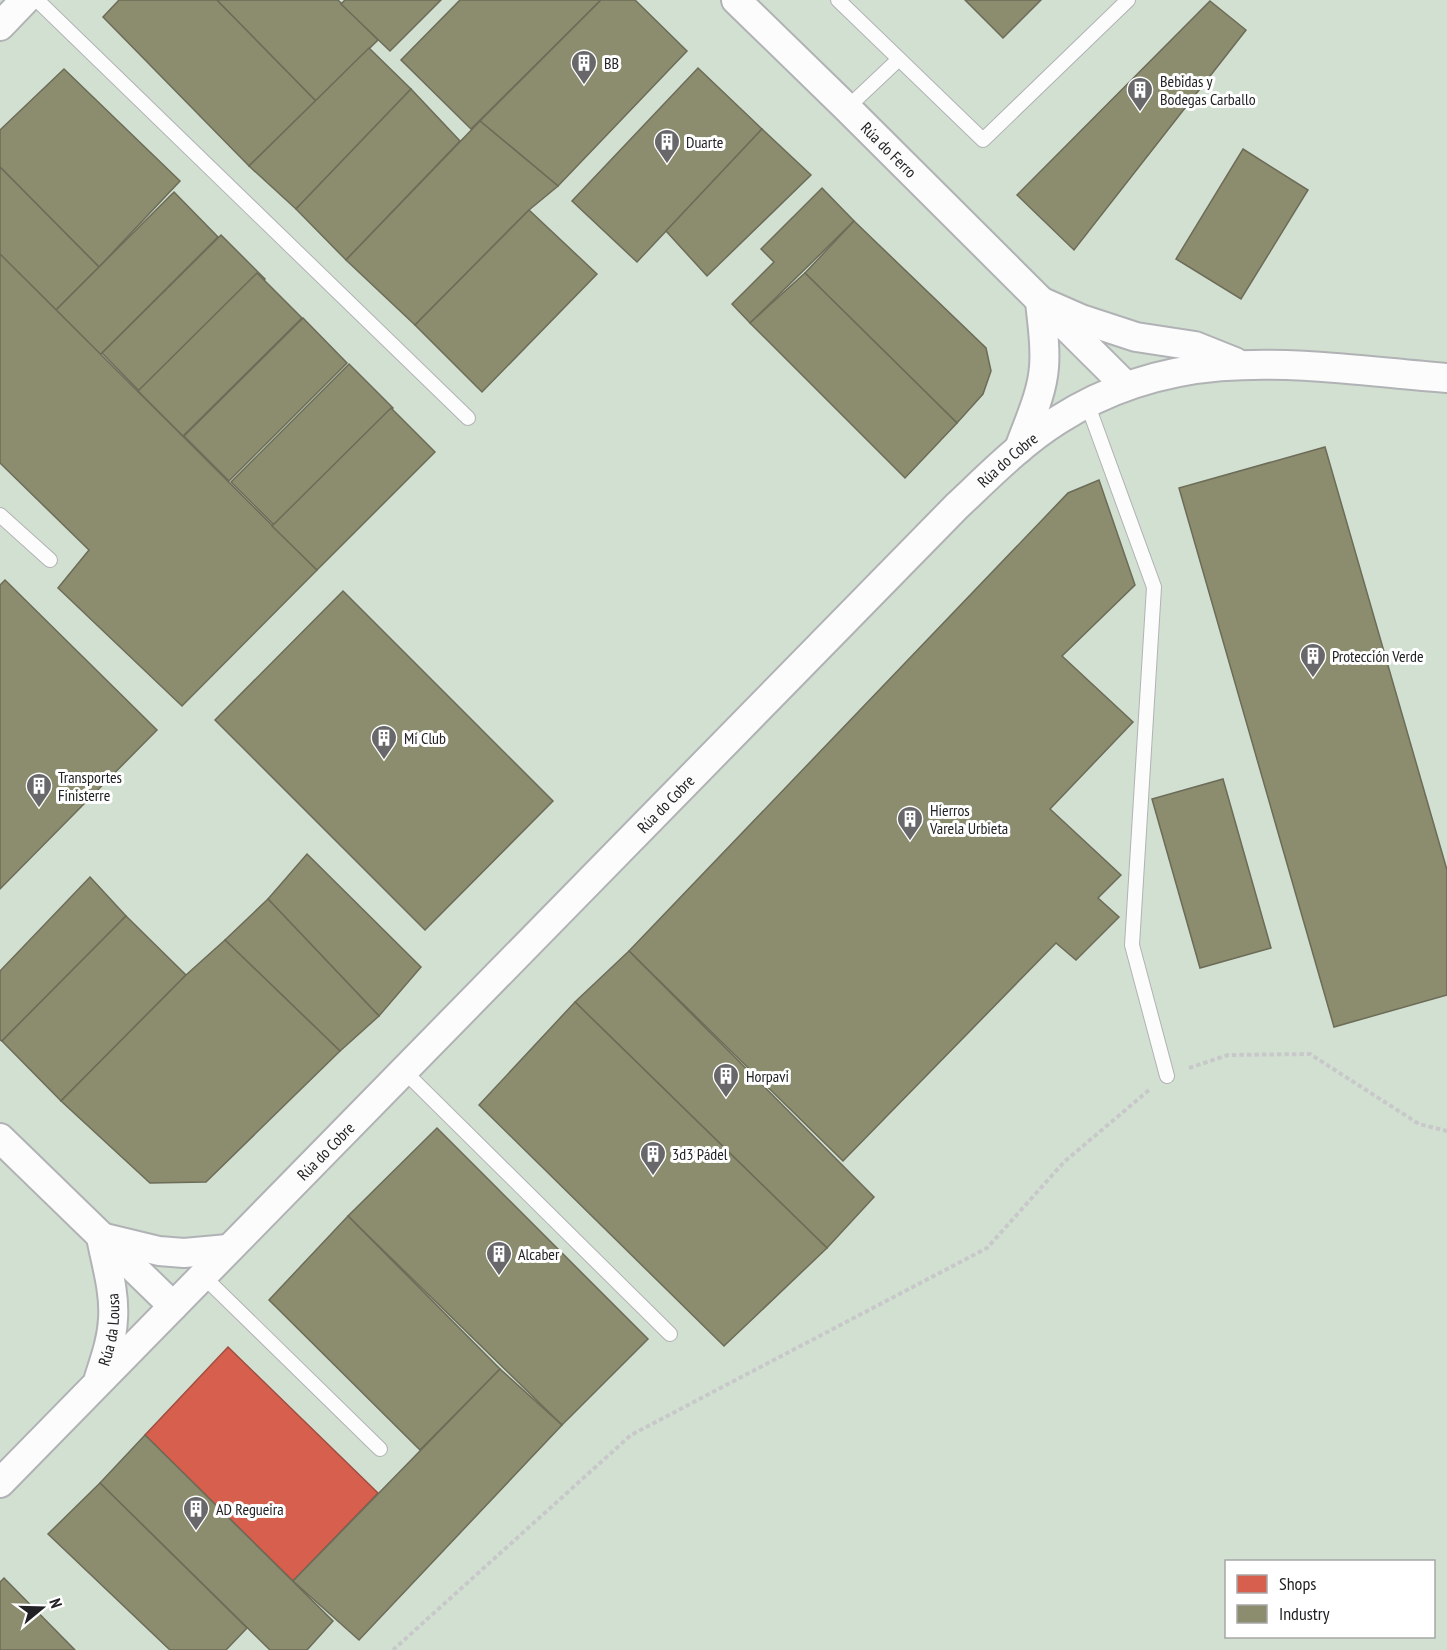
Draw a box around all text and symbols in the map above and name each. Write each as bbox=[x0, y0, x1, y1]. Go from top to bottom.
building icon: BB bbox=[569, 48, 599, 86]
place label: BB bbox=[604, 53, 619, 73]
place label: Bebidas y Bodegas Carballo bbox=[1160, 71, 1256, 109]
building icon: Bebidas y Bodegas Carballo bbox=[1125, 75, 1155, 113]
street label: Rúa do Ferro bbox=[857, 118, 921, 182]
building icon: Duarte bbox=[652, 127, 682, 165]
place label: Duarte bbox=[686, 132, 723, 152]
street label: Rúa do Cobre bbox=[973, 428, 1041, 492]
building icon: Protección Verde bbox=[1298, 641, 1328, 679]
place label: Protección Verde bbox=[1332, 646, 1424, 666]
building icon: Mi Club bbox=[369, 723, 399, 761]
place label: Mi Club bbox=[404, 728, 446, 748]
place label: Transportes Finisterre bbox=[58, 767, 122, 805]
building icon: Transportes Finisterre bbox=[24, 771, 54, 809]
street label: Rúa do Cobre bbox=[633, 771, 698, 837]
place label: Hierros Varela Urbieta bbox=[929, 800, 1008, 838]
building icon: Hierros Varela Urbieta bbox=[895, 804, 925, 842]
building icon: Horpavi bbox=[711, 1061, 741, 1099]
place label: Horpavi bbox=[746, 1066, 789, 1086]
street label: Rúa do Cobre bbox=[293, 1118, 358, 1184]
building icon: 3d3 Pádel bbox=[638, 1139, 668, 1177]
place label: 3d3 Pádel bbox=[672, 1144, 728, 1164]
building icon: Alcaber bbox=[484, 1239, 514, 1277]
place label: Alcaber bbox=[518, 1244, 560, 1264]
street label: Rúa da Lousa bbox=[94, 1292, 123, 1368]
building icon: AD Regueira bbox=[181, 1494, 211, 1532]
place label: AD Regueira bbox=[216, 1499, 284, 1519]
legend bbox=[1225, 1560, 1435, 1638]
text: Shops bbox=[1279, 1572, 1316, 1595]
north arrow bbox=[12, 1578, 72, 1638]
text: N bbox=[45, 1596, 67, 1610]
text: Industry bbox=[1279, 1602, 1330, 1625]

